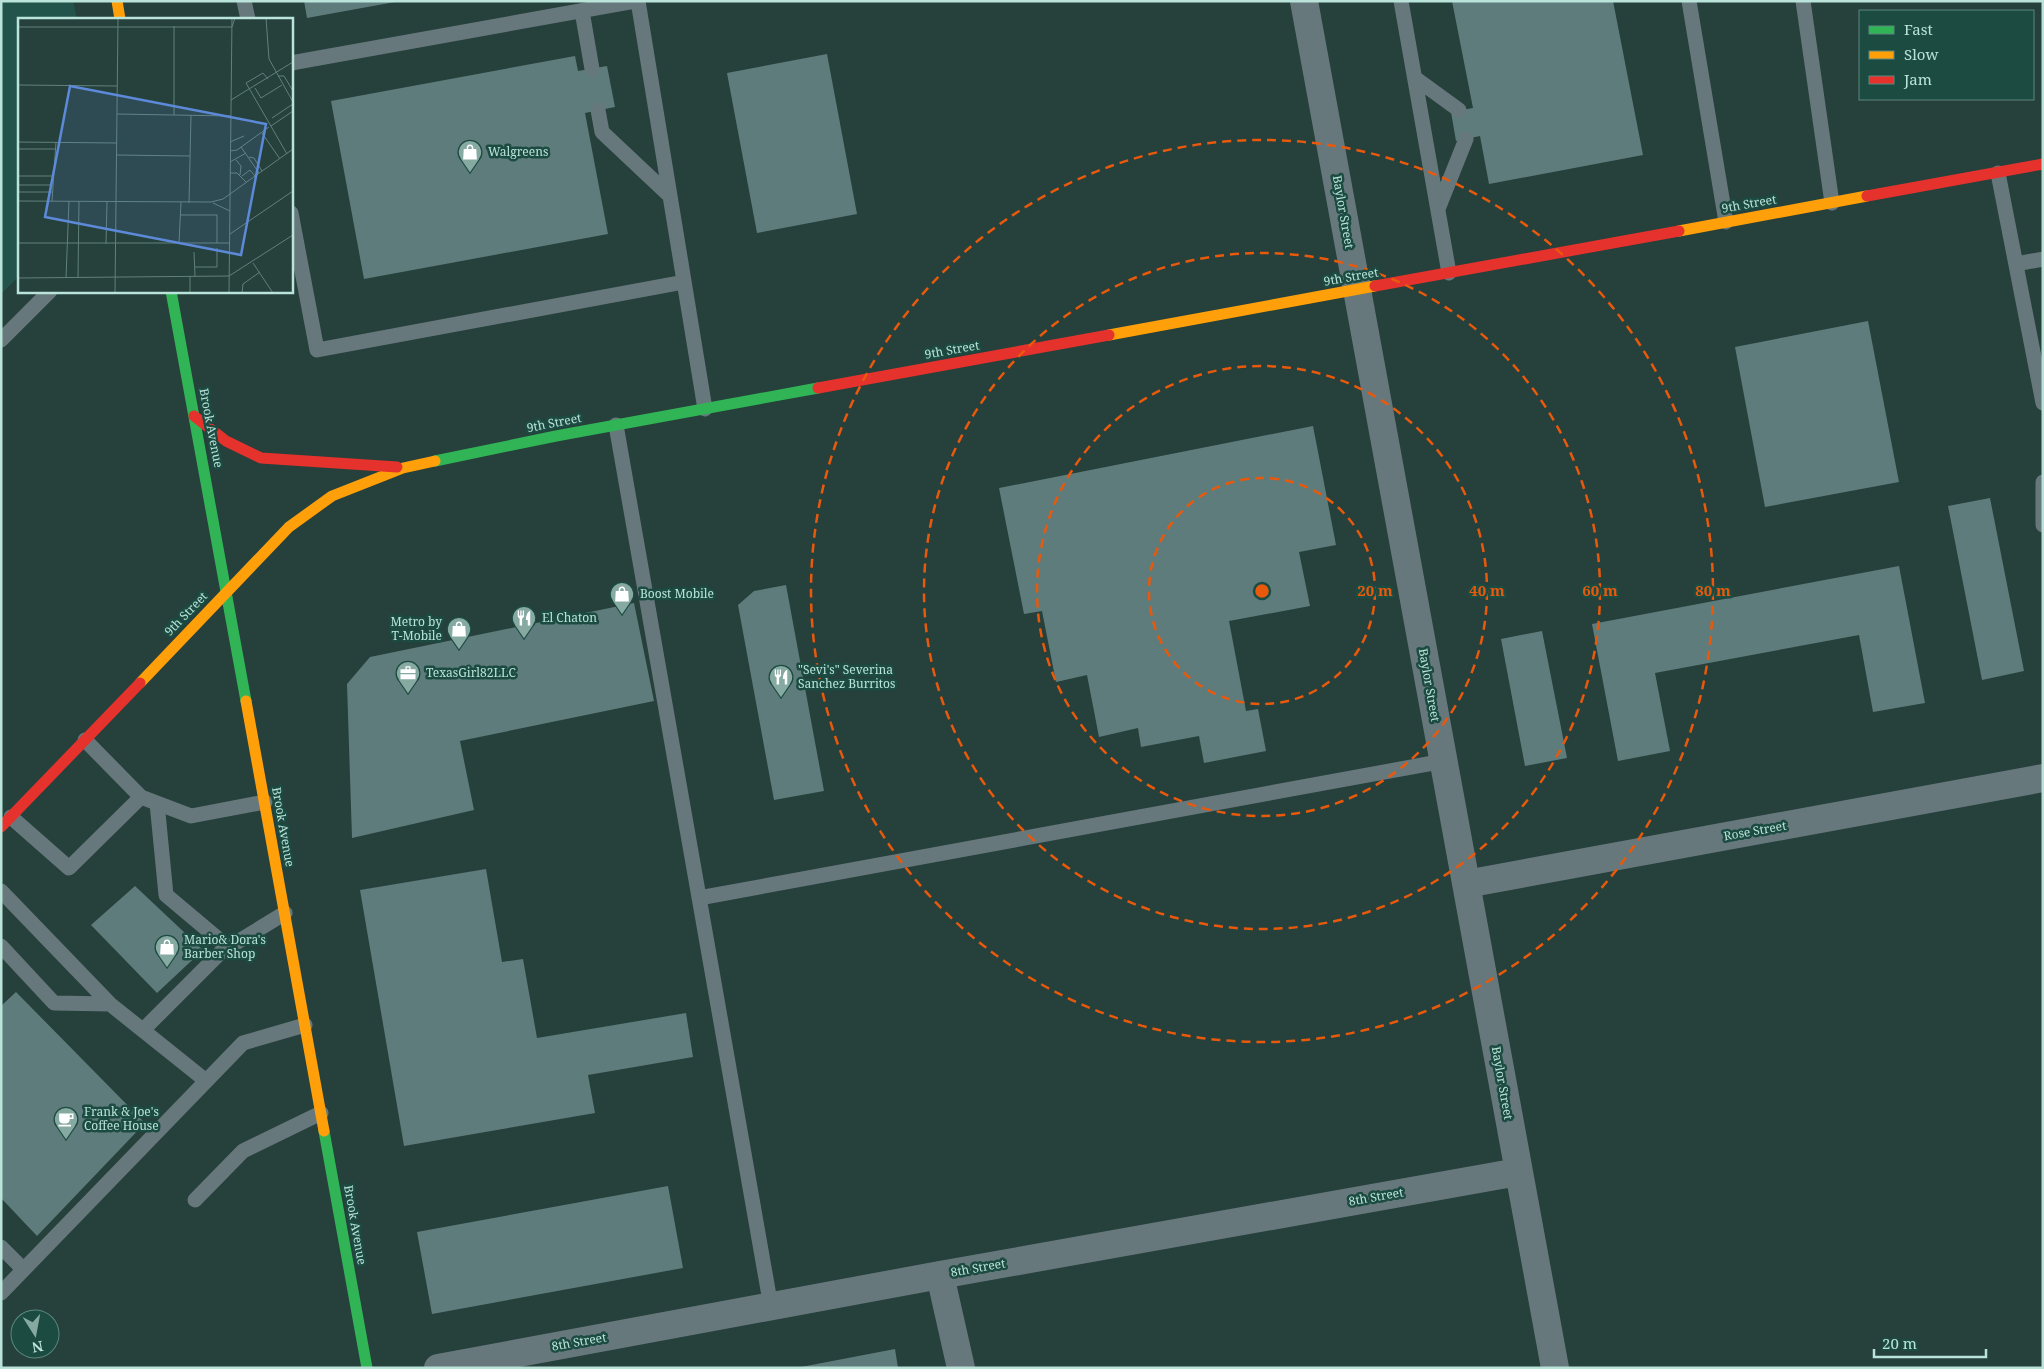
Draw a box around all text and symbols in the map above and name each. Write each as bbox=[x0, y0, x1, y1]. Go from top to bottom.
legend bbox=[1859, 10, 2034, 100]
inset map bbox=[18, 18, 292, 292]
text: Fast bbox=[1904, 19, 1933, 39]
text: Slow bbox=[1904, 44, 1938, 64]
text: Jam bbox=[1903, 69, 1932, 89]
shop icon: Walgreens bbox=[457, 139, 483, 173]
place label: Walgreens bbox=[488, 143, 548, 160]
street label: Baylor Street bbox=[1329, 174, 1358, 250]
street label: 9th Street bbox=[1720, 190, 1778, 217]
street label: 9th Street bbox=[1322, 263, 1380, 290]
street label: 9th Street bbox=[923, 336, 981, 363]
street label: Brook Avenue bbox=[195, 387, 228, 469]
street label: 9th Street bbox=[525, 409, 583, 436]
text: 20 m bbox=[1357, 580, 1393, 600]
text: 40 m bbox=[1469, 580, 1505, 600]
text: 60 m bbox=[1582, 580, 1618, 600]
text: 80 m bbox=[1695, 580, 1731, 600]
shop icon: Boost Mobile bbox=[609, 581, 635, 615]
centre of rings bbox=[1253, 582, 1271, 600]
place label: Boost Mobile bbox=[640, 585, 714, 602]
street label: 9th Street bbox=[160, 588, 211, 639]
restaurant icon: El Chaton bbox=[511, 605, 537, 639]
place label: El Chaton bbox=[542, 609, 597, 626]
place label: Metro by T-Mobile bbox=[390, 613, 442, 644]
shop icon: Metro by T-Mobile bbox=[446, 616, 472, 650]
street label: Baylor Street bbox=[1415, 647, 1444, 723]
office icon: TexasGirl82LLC bbox=[395, 660, 421, 694]
place label: "Sevi's" Severina Sanchez Burritos bbox=[798, 661, 895, 692]
place label: TexasGirl82LLC bbox=[426, 664, 516, 681]
restaurant icon: "Sevi's" Severina Sanchez Burritos bbox=[768, 664, 794, 698]
street label: Brook Avenue bbox=[268, 786, 299, 868]
street label: Rose Street bbox=[1722, 817, 1788, 844]
place label: Mario& Dora's Barber Shop bbox=[184, 931, 266, 962]
shop icon: Mario& Dora's Barber Shop bbox=[154, 934, 180, 968]
street label: Baylor Street bbox=[1488, 1045, 1517, 1121]
place label: Frank & Joe's Coffee House bbox=[84, 1103, 159, 1134]
cafe icon: Frank & Joe's Coffee House bbox=[53, 1106, 79, 1140]
street label: 8th Street bbox=[1347, 1183, 1405, 1210]
street label: Brook Avenue bbox=[340, 1184, 371, 1266]
street label: 8th Street bbox=[949, 1254, 1007, 1281]
north arrow bbox=[10, 1309, 60, 1359]
scale bar bbox=[1874, 1326, 1986, 1358]
street label: 8th Street bbox=[550, 1328, 608, 1355]
text: 20 m bbox=[1882, 1333, 1917, 1353]
text: N bbox=[30, 1337, 45, 1358]

